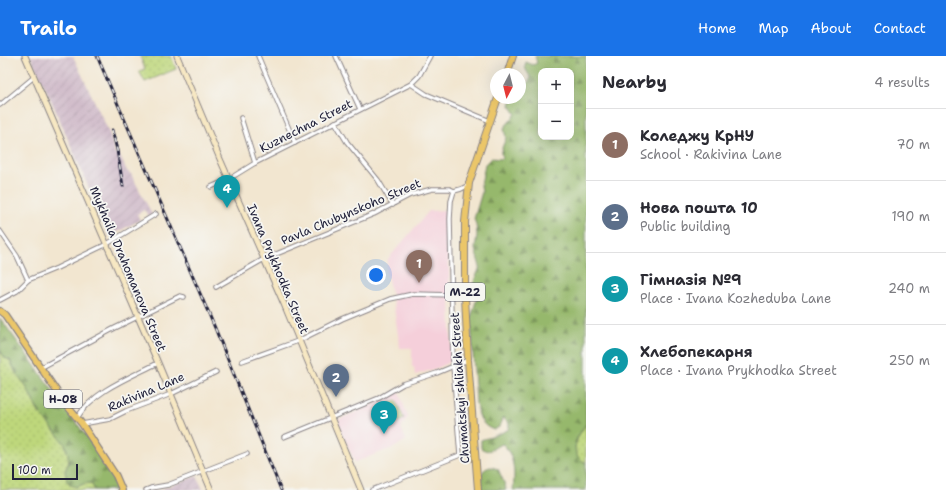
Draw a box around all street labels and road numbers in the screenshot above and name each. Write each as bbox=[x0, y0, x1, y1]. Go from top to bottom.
street label: Kuznechna Street bbox=[257, 96, 355, 156]
street label: Pavla Chubynskoho Street bbox=[279, 175, 423, 249]
street label: Mykhaila Drahomanova Street bbox=[86, 184, 170, 354]
street label: Ivana Prykhodka Street bbox=[243, 202, 313, 336]
road number: М-22 bbox=[445, 283, 485, 301]
street label: Chumatskyi shliakh Street bbox=[447, 312, 473, 464]
street label: Rakivina Lane bbox=[105, 369, 187, 415]
road number: Н-08 bbox=[44, 390, 82, 408]

